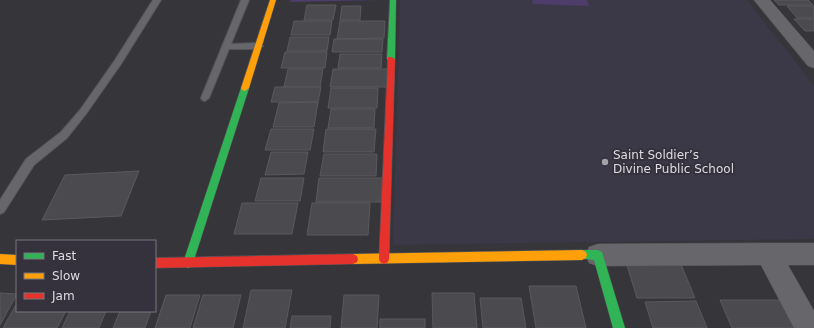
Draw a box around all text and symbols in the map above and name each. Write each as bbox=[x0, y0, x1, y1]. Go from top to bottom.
place label: Saint Soldier’s Divine Public School bbox=[613, 148, 734, 176]
marker: Saint Soldier’s Divine Public School bbox=[600, 157, 610, 167]
legend bbox=[16, 240, 156, 312]
text: Fast bbox=[52, 249, 76, 263]
text: Slow bbox=[52, 269, 80, 283]
text: Jam bbox=[51, 289, 75, 303]

